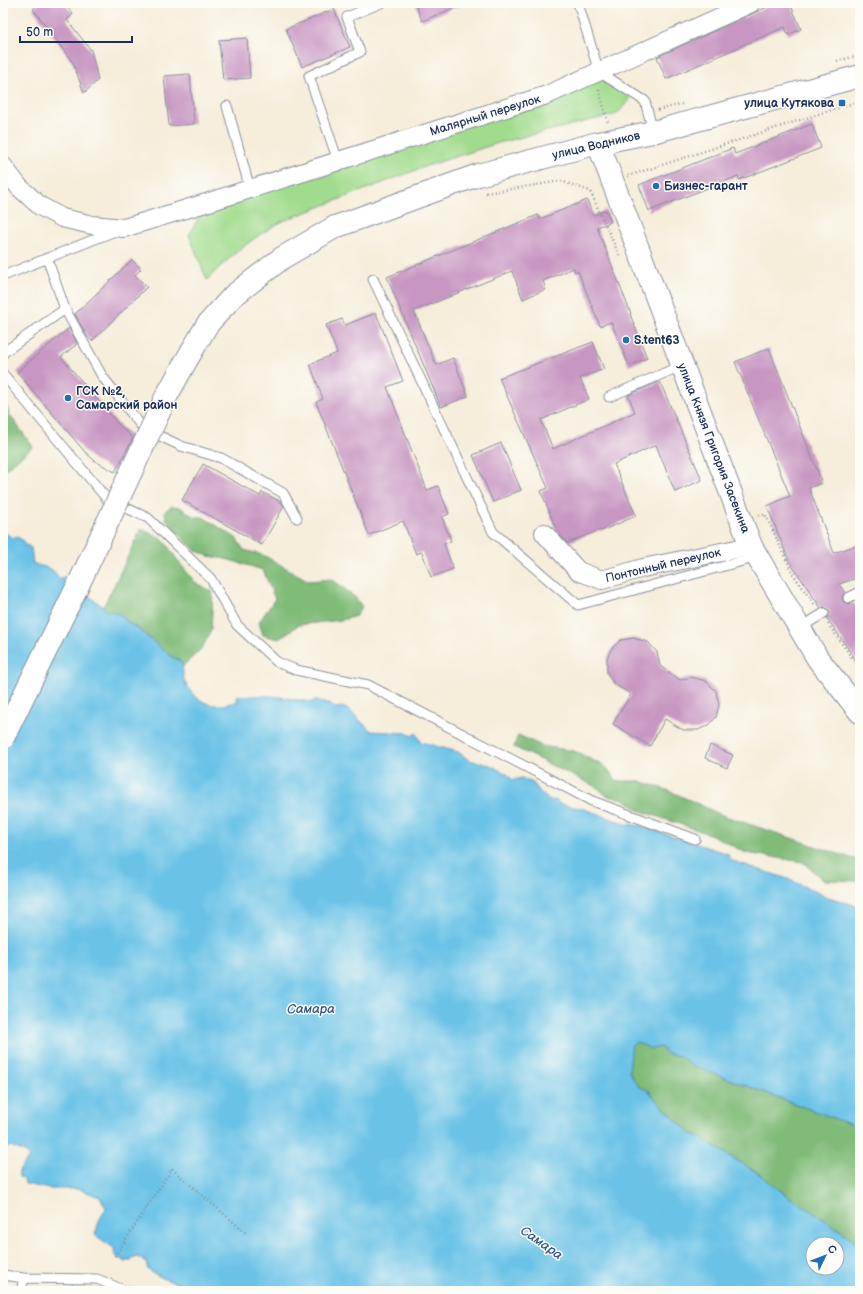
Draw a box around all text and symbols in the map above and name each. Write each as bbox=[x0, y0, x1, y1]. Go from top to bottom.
scale bar bbox=[20, 18, 132, 44]
text: 50 m bbox=[26, 25, 53, 40]
street label: Малярный переулок bbox=[428, 91, 543, 139]
place label: улица Кутякова bbox=[744, 96, 835, 111]
marker: улица Кутякова bbox=[837, 98, 847, 108]
street label: улица Водников bbox=[551, 128, 642, 163]
place label: Бизнес-гарант bbox=[664, 179, 748, 194]
marker: Бизнес-гарант bbox=[651, 181, 661, 191]
place label: S.tent63 bbox=[634, 333, 680, 348]
marker: S.tent63 bbox=[621, 335, 631, 345]
street label: улица Князя Григория Засекина bbox=[674, 361, 753, 535]
place label: ГСК №2, Самарский район bbox=[76, 384, 177, 413]
marker: ГСК №2, Самарский район bbox=[63, 393, 73, 403]
street label: Понтонный переулок bbox=[604, 545, 723, 586]
water label: Самара bbox=[287, 1001, 335, 1017]
water label: Самара bbox=[517, 1223, 566, 1263]
north arrow bbox=[805, 1236, 845, 1276]
text: С bbox=[825, 1242, 840, 1257]

